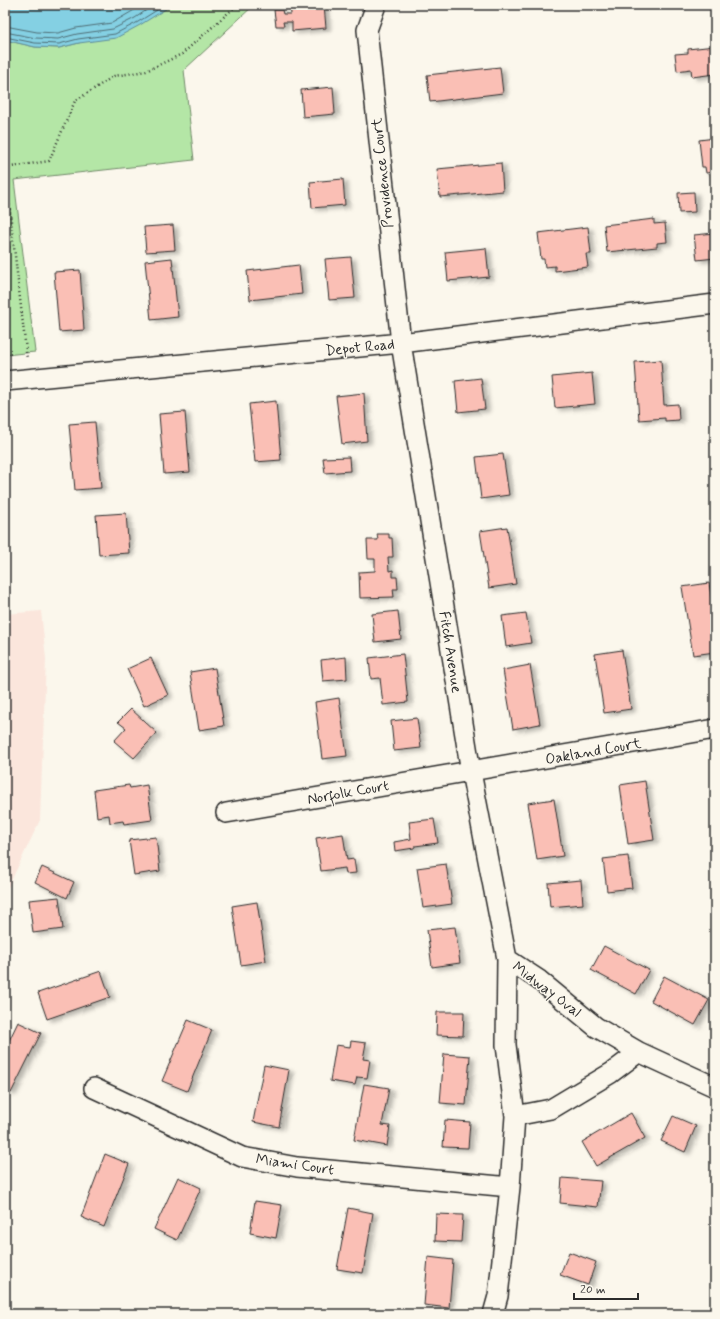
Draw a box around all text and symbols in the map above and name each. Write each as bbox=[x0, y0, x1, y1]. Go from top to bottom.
street label: Providence Court bbox=[367, 117, 399, 229]
street label: Depot Road bbox=[324, 334, 396, 362]
street label: Fitch Avenue bbox=[434, 610, 466, 695]
street label: Oakland Court bbox=[544, 734, 643, 770]
street label: Norfolk Court bbox=[306, 776, 391, 812]
street label: Midway Oval bbox=[508, 957, 585, 1022]
street label: Miami Court bbox=[254, 1150, 336, 1180]
scale bar bbox=[574, 1275, 638, 1301]
text: 20 m bbox=[580, 1282, 606, 1298]

